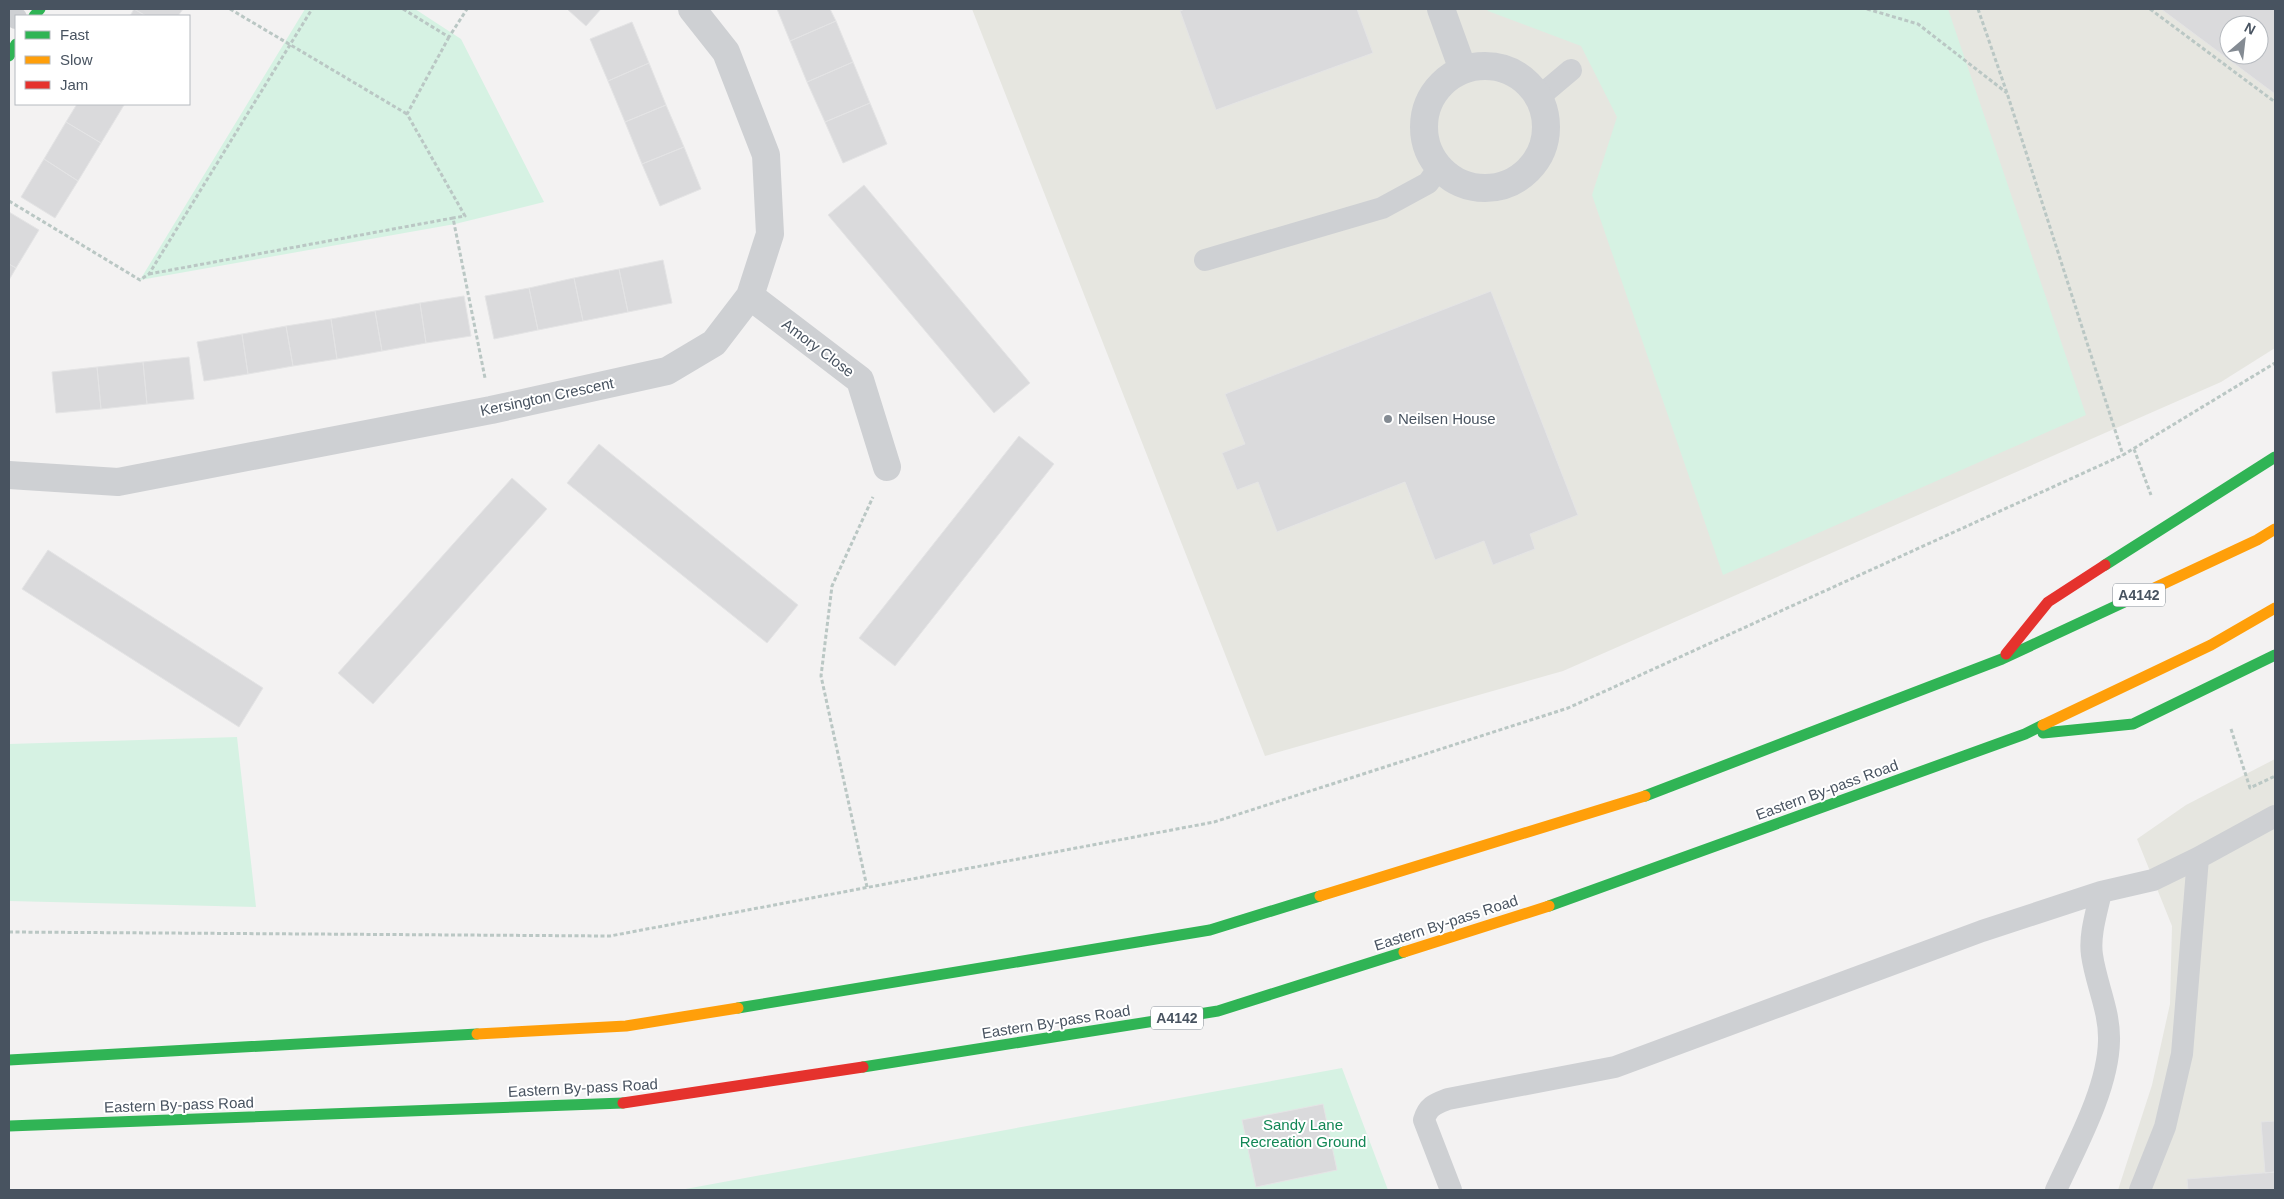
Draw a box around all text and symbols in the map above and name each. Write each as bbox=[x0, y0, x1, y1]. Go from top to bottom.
legend bbox=[15, 15, 190, 105]
north arrow bbox=[2219, 15, 2269, 65]
text: N bbox=[2242, 19, 2258, 38]
text: Fast bbox=[60, 26, 90, 43]
text: Slow bbox=[60, 51, 93, 68]
text: Jam bbox=[60, 76, 88, 93]
street label: Amory Close bbox=[779, 315, 858, 380]
street label: Kersington Crescent bbox=[479, 374, 616, 419]
place label: Neilsen House bbox=[1398, 410, 1496, 427]
marker: Neilsen House bbox=[1382, 413, 1394, 425]
road number: A4142 bbox=[2113, 584, 2165, 606]
street label: Eastern By-pass Road bbox=[1753, 756, 1900, 823]
street label: Eastern By-pass Road bbox=[1372, 891, 1520, 954]
street label: Eastern By-pass Road bbox=[980, 1001, 1131, 1042]
road number: A4142 bbox=[1151, 1006, 1203, 1030]
street label: Eastern By-pass Road bbox=[508, 1075, 658, 1100]
street label: Eastern By-pass Road bbox=[104, 1093, 254, 1116]
park label: Sandy Lane Recreation Ground bbox=[1240, 1116, 1366, 1150]

